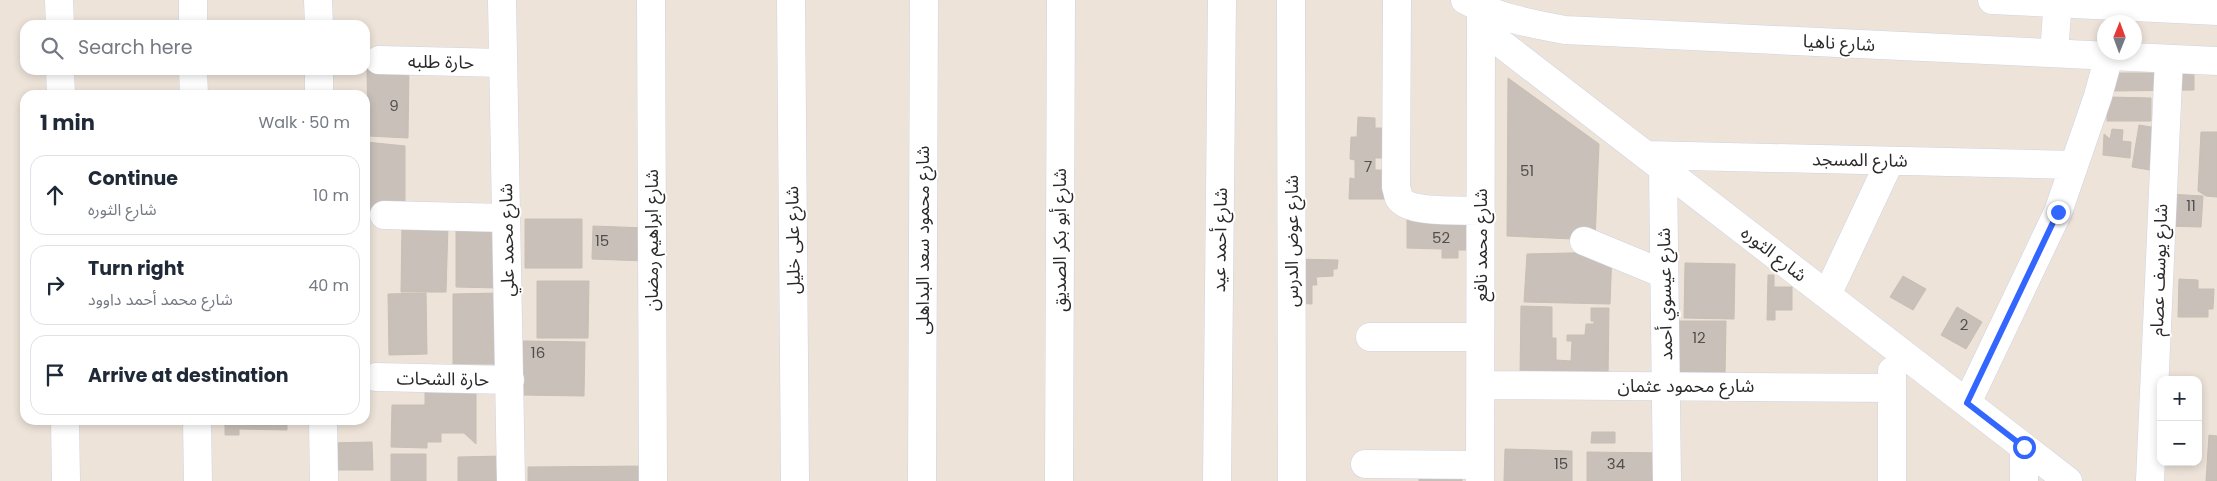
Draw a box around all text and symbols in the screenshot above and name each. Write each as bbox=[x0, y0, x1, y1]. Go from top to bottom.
north arrow bbox=[2097, 15, 2142, 60]
search box bbox=[20, 20, 370, 75]
street label: شارع ناهيا bbox=[1802, 28, 1876, 59]
icon: search bbox=[38, 34, 66, 62]
text: Search here bbox=[78, 34, 192, 61]
street label: حارة طلبه bbox=[408, 48, 474, 75]
house number: 9 bbox=[389, 95, 399, 116]
text: 1 min bbox=[40, 108, 95, 137]
text: Walk · 50 m bbox=[259, 111, 350, 134]
street label: شارع محمود سعد البداهلى bbox=[910, 146, 937, 334]
street label: شارع المسجد bbox=[1812, 146, 1908, 175]
house number: 7 bbox=[1364, 156, 1372, 177]
house number: 51 bbox=[1520, 160, 1534, 181]
text: Continue bbox=[88, 165, 178, 192]
street label: شارع أبو بكر الصديق bbox=[1047, 168, 1074, 312]
street label: شارع ابراهيم رمضان bbox=[639, 169, 666, 311]
street label: شارع عوض الدرس bbox=[1279, 175, 1306, 307]
icon: ahead bbox=[41, 181, 69, 209]
street label: شارع محمد علي bbox=[493, 183, 522, 297]
text: 10 m bbox=[313, 184, 349, 207]
street label: شارع على خليل bbox=[779, 186, 808, 294]
street label: شارع أحمد عيد bbox=[1206, 187, 1235, 293]
street label: شارع محمد نافع bbox=[1468, 188, 1495, 302]
house number: 11 bbox=[2186, 195, 2196, 216]
text: شارع الثوره bbox=[88, 198, 157, 221]
route end bbox=[2047, 201, 2070, 224]
street label: شارع يوسف عصام bbox=[2144, 203, 2175, 337]
street label: شارع الثوره bbox=[1735, 220, 1812, 289]
house number: 52 bbox=[1432, 227, 1450, 248]
street label: شارع عيسوي أحمد bbox=[1651, 227, 1680, 361]
house number: 15 bbox=[595, 230, 609, 251]
text: Turn right bbox=[88, 255, 184, 282]
icon: right bbox=[41, 271, 69, 299]
text: 40 m bbox=[308, 274, 349, 297]
text: شارع محمد أحمد داوود bbox=[88, 288, 233, 311]
house number: 2 bbox=[1960, 314, 1968, 335]
house number: 12 bbox=[1692, 327, 1706, 348]
house number: 16 bbox=[531, 342, 545, 363]
icon: arrive bbox=[41, 361, 69, 389]
text: Arrive at destination bbox=[88, 362, 289, 389]
street label: حارة الشحات bbox=[396, 365, 490, 392]
street label: شارع محمود عثمان bbox=[1618, 373, 1754, 400]
map controls bbox=[2157, 376, 2202, 466]
button: + bbox=[2157, 376, 2202, 421]
button: − bbox=[2157, 421, 2202, 466]
route start bbox=[2013, 436, 2036, 459]
house number: 15 bbox=[1554, 453, 1568, 474]
house number: 34 bbox=[1607, 453, 1625, 474]

